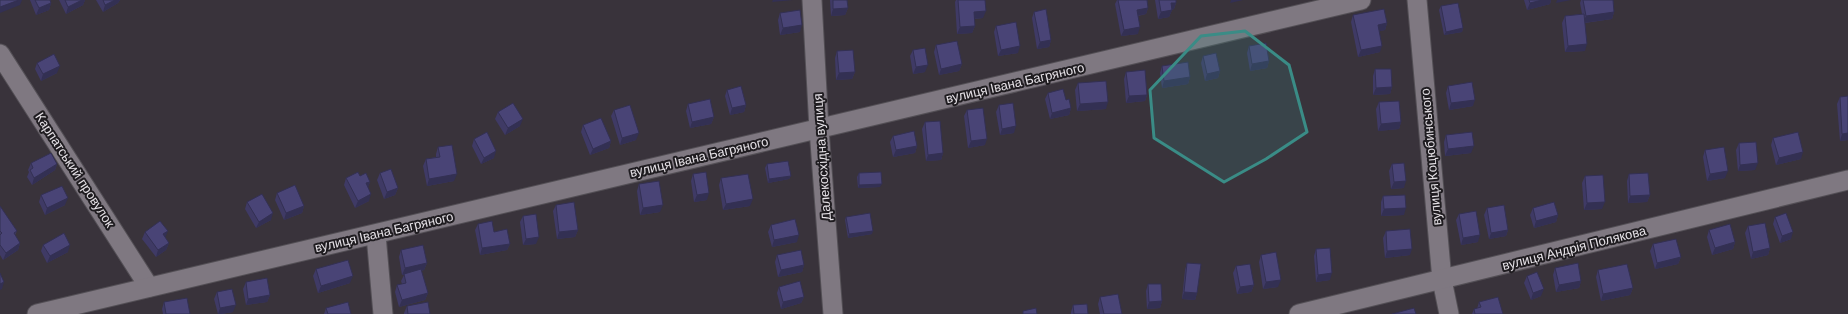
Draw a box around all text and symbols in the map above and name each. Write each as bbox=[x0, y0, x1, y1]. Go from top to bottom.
street label: вулиця Івана Багряного bbox=[944, 59, 1086, 107]
street label: вулиця Коцюбинського bbox=[1417, 88, 1445, 226]
street label: Далекосхідна вулиця bbox=[809, 93, 835, 221]
street label: Карпатський провулок bbox=[31, 109, 119, 231]
street label: вулиця Івана Багряного bbox=[628, 133, 770, 181]
street label: вулиця Івана Багряного bbox=[313, 208, 455, 256]
street label: вулиця Андрія Полякова bbox=[1500, 222, 1648, 274]

